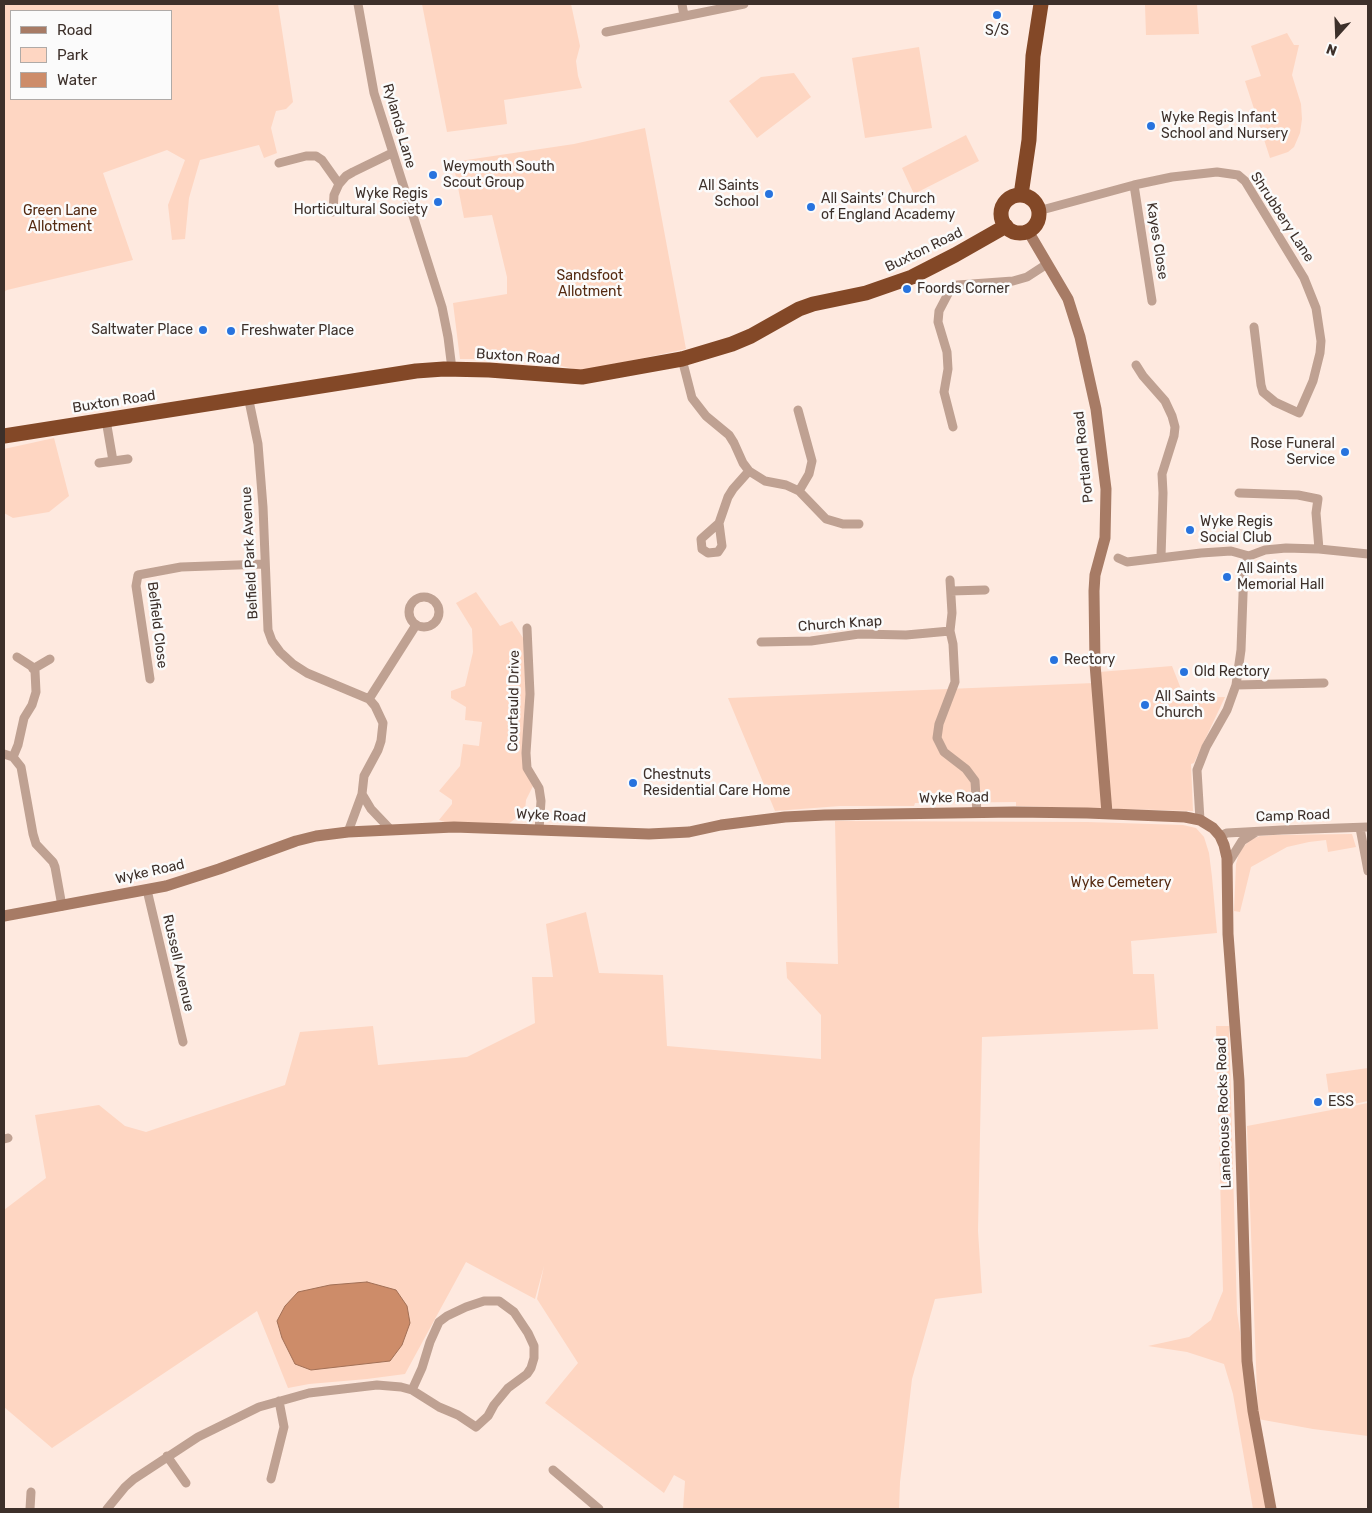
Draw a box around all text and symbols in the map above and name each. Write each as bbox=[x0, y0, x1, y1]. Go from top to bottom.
marker: S/S bbox=[991, 9, 1003, 21]
legend bbox=[10, 10, 172, 100]
north arrow bbox=[1312, 10, 1362, 60]
text: Road bbox=[57, 21, 93, 39]
place label: S/S bbox=[985, 23, 1009, 39]
text: N bbox=[1324, 40, 1339, 59]
text: Park bbox=[57, 46, 88, 64]
text: Water bbox=[57, 71, 97, 89]
street label: Rylands Lane bbox=[379, 82, 419, 170]
place label: Wyke Regis Infant School and Nursery bbox=[1161, 110, 1288, 142]
marker: Wyke Regis Infant School and Nursery bbox=[1145, 120, 1157, 132]
place label: Weymouth South Scout Group bbox=[443, 159, 555, 192]
marker: Weymouth South Scout Group bbox=[427, 169, 439, 181]
street label: Shrubbery Lane bbox=[1247, 169, 1317, 265]
place label: All Saints School bbox=[699, 178, 759, 210]
place label: Wyke Regis Horticultural Society bbox=[294, 186, 428, 218]
marker: All Saints School bbox=[763, 188, 775, 200]
place label: All Saints' Church of England Academy bbox=[821, 191, 955, 223]
marker: Wyke Regis Horticultural Society bbox=[432, 196, 444, 208]
marker: All Saints' Church of England Academy bbox=[805, 201, 817, 213]
street label: Kayes Close bbox=[1143, 201, 1171, 281]
park label: Green Lane Allotment bbox=[23, 203, 97, 236]
street label: Buxton Road bbox=[883, 224, 965, 276]
park label: Sandsfoot Allotment bbox=[556, 268, 624, 300]
place label: Foords Corner bbox=[917, 281, 1009, 297]
marker: Foords Corner bbox=[901, 283, 913, 295]
place label: Saltwater Place bbox=[91, 322, 193, 338]
place label: Freshwater Place bbox=[241, 323, 354, 339]
marker: Saltwater Place bbox=[197, 324, 209, 336]
marker: Freshwater Place bbox=[225, 325, 237, 337]
street label: Buxton Road bbox=[476, 346, 560, 368]
street label: Buxton Road bbox=[71, 387, 157, 417]
street label: Portland Road bbox=[1071, 410, 1097, 504]
place label: Rose Funeral Service bbox=[1250, 436, 1335, 468]
marker: Rose Funeral Service bbox=[1339, 446, 1351, 458]
street label: Belfield Park Avenue bbox=[238, 486, 262, 620]
place label: Wyke Regis Social Club bbox=[1200, 514, 1273, 546]
marker: Wyke Regis Social Club bbox=[1184, 524, 1196, 536]
place label: All Saints Memorial Hall bbox=[1237, 561, 1324, 594]
marker: All Saints Memorial Hall bbox=[1221, 571, 1233, 583]
street label: Belfield Close bbox=[143, 581, 171, 669]
street label: Church Knap bbox=[797, 613, 883, 635]
street label: Courtauld Drive bbox=[505, 650, 523, 752]
place label: Rectory bbox=[1064, 652, 1115, 668]
marker: Rectory bbox=[1048, 654, 1060, 666]
place label: Old Rectory bbox=[1194, 664, 1270, 680]
marker: Old Rectory bbox=[1178, 666, 1190, 678]
place label: All Saints Church bbox=[1155, 689, 1215, 722]
marker: All Saints Church bbox=[1139, 699, 1151, 711]
place label: Chestnuts Residential Care Home bbox=[643, 767, 790, 800]
marker: Chestnuts Residential Care Home bbox=[627, 777, 639, 789]
street label: Wyke Road bbox=[919, 789, 989, 807]
street label: Wyke Road bbox=[515, 806, 587, 826]
street label: Camp Road bbox=[1256, 806, 1330, 826]
street label: Wyke Road bbox=[114, 856, 186, 888]
park label: Wyke Cemetery bbox=[1071, 875, 1171, 891]
street label: Russell Avenue bbox=[159, 913, 197, 1013]
street label: Lanehouse Rocks Road bbox=[1213, 1037, 1235, 1189]
place label: ESS bbox=[1328, 1094, 1354, 1110]
marker: ESS bbox=[1312, 1096, 1324, 1108]

